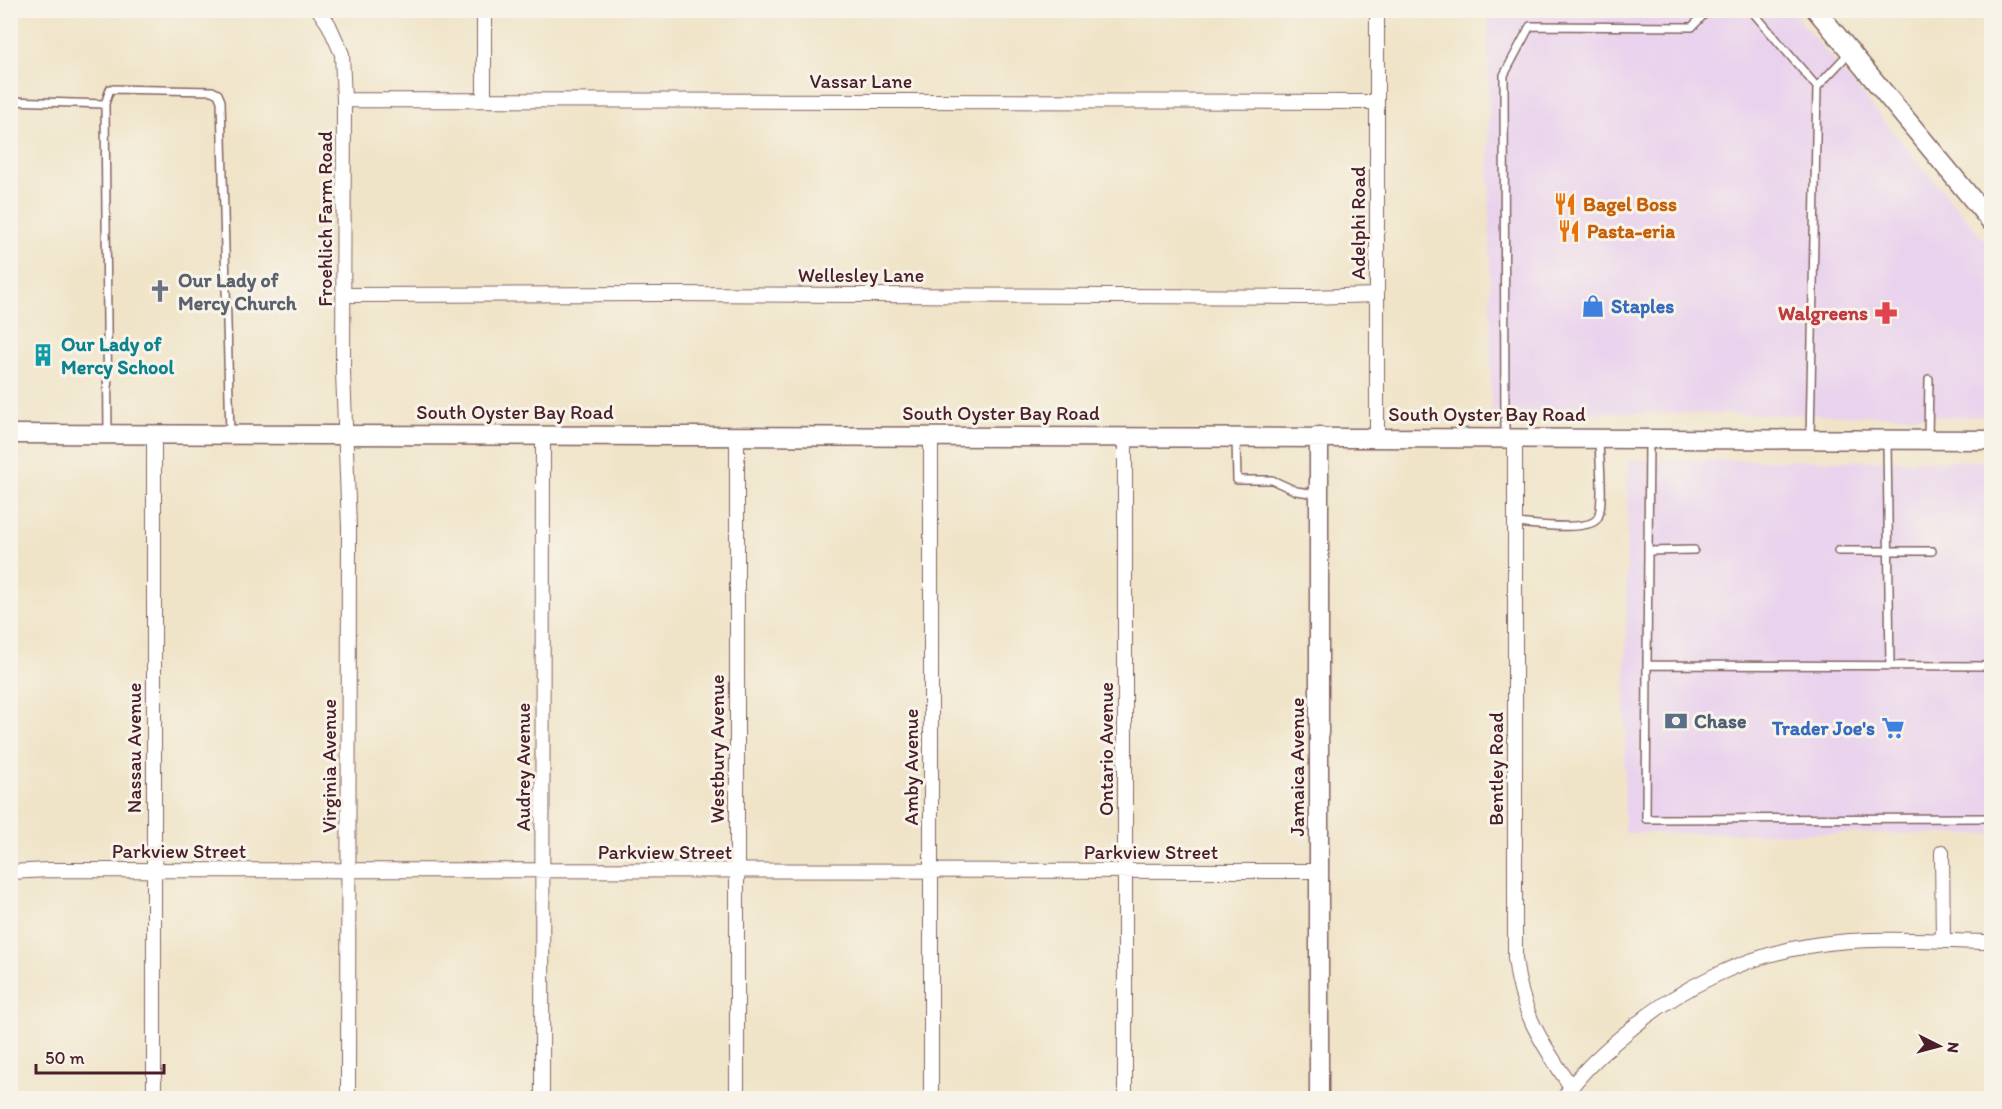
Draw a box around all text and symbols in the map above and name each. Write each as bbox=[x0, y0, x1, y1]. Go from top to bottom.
street label: Vassar Lane bbox=[810, 69, 912, 93]
street label: Froehlich Farm Road bbox=[313, 131, 337, 307]
street label: Adelphi Road bbox=[1346, 166, 1370, 280]
restaurant icon: Bagel Boss bbox=[1552, 191, 1578, 217]
place label: Bagel Boss bbox=[1583, 192, 1677, 217]
restaurant icon: Pasta-eria bbox=[1556, 218, 1582, 244]
place label: Pasta-eria bbox=[1587, 219, 1675, 243]
street label: Wellesley Lane bbox=[798, 263, 924, 287]
place label: Our Lady of Mercy Church bbox=[178, 268, 297, 316]
church icon: Our Lady of Mercy Church bbox=[147, 278, 173, 304]
shop icon: Staples bbox=[1580, 293, 1606, 319]
place label: Staples bbox=[1611, 294, 1674, 319]
pharmacy icon: Walgreens bbox=[1873, 300, 1899, 326]
place label: Walgreens bbox=[1778, 301, 1868, 326]
place label: Our Lady of Mercy School bbox=[61, 332, 174, 380]
building icon: Our Lady of Mercy School bbox=[30, 342, 56, 368]
street label: South Oyster Bay Road bbox=[416, 400, 614, 424]
street label: South Oyster Bay Road bbox=[902, 401, 1100, 425]
street label: South Oyster Bay Road bbox=[1388, 402, 1586, 426]
street label: Westbury Avenue bbox=[705, 674, 729, 824]
street label: Ontario Avenue bbox=[1094, 682, 1118, 816]
street label: Nassau Avenue bbox=[122, 683, 146, 813]
street label: Jamaica Avenue bbox=[1285, 697, 1309, 837]
street label: Virginia Avenue bbox=[317, 699, 341, 833]
street label: Audrey Avenue bbox=[511, 703, 535, 831]
bank icon: Chase bbox=[1663, 708, 1689, 734]
street label: Amby Avenue bbox=[899, 709, 923, 825]
place label: Chase bbox=[1694, 709, 1747, 733]
street label: Bentley Road bbox=[1484, 712, 1508, 826]
supermarket icon: Trader Joe's bbox=[1880, 715, 1906, 741]
place label: Trader Joe's bbox=[1771, 716, 1875, 740]
street label: Parkview Street bbox=[112, 839, 246, 863]
street label: Parkview Street bbox=[598, 840, 732, 864]
street label: Parkview Street bbox=[1084, 840, 1218, 864]
north arrow bbox=[1909, 1016, 1969, 1076]
scale bar bbox=[36, 1037, 164, 1075]
text: N bbox=[1943, 1041, 1963, 1054]
text: 50 m bbox=[45, 1047, 85, 1069]

